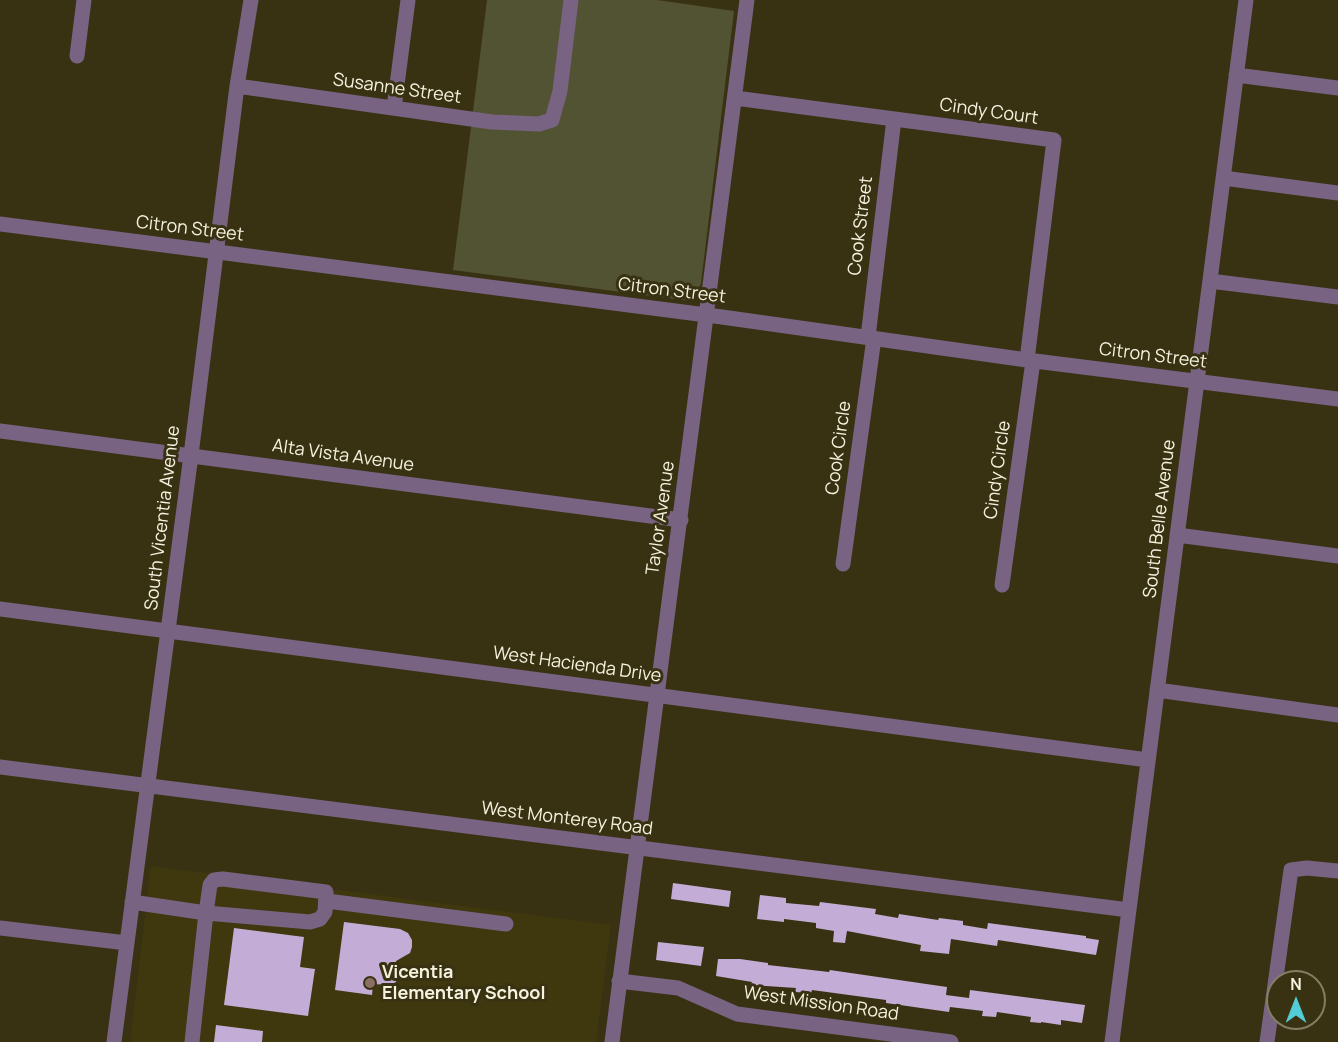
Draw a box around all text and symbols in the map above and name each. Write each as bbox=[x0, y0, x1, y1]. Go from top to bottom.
street label: Susanne Street bbox=[331, 69, 463, 109]
street label: Cindy Court bbox=[938, 94, 1040, 130]
street label: Cook Street bbox=[844, 175, 878, 277]
street label: Citron Street bbox=[135, 212, 245, 246]
street label: Citron Street bbox=[617, 274, 727, 308]
street label: Citron Street bbox=[1098, 339, 1208, 373]
street label: Cook Circle bbox=[822, 400, 856, 496]
street label: Cindy Circle bbox=[980, 419, 1016, 521]
street label: South Vicentia Avenue bbox=[141, 424, 185, 612]
street label: Alta Vista Avenue bbox=[271, 435, 415, 477]
street label: South Belle Avenue bbox=[1140, 438, 1180, 600]
street label: Taylor Avenue bbox=[642, 460, 680, 576]
street label: West Hacienda Drive bbox=[491, 642, 663, 688]
street label: West Monterey Road bbox=[480, 798, 654, 840]
place label: Vicentia Elementary School bbox=[382, 962, 545, 1004]
north arrow bbox=[1266, 970, 1326, 1030]
text: N bbox=[1290, 973, 1302, 995]
marker: Vicentia Elementary School bbox=[363, 976, 377, 990]
street label: West Mission Road bbox=[742, 982, 900, 1026]

